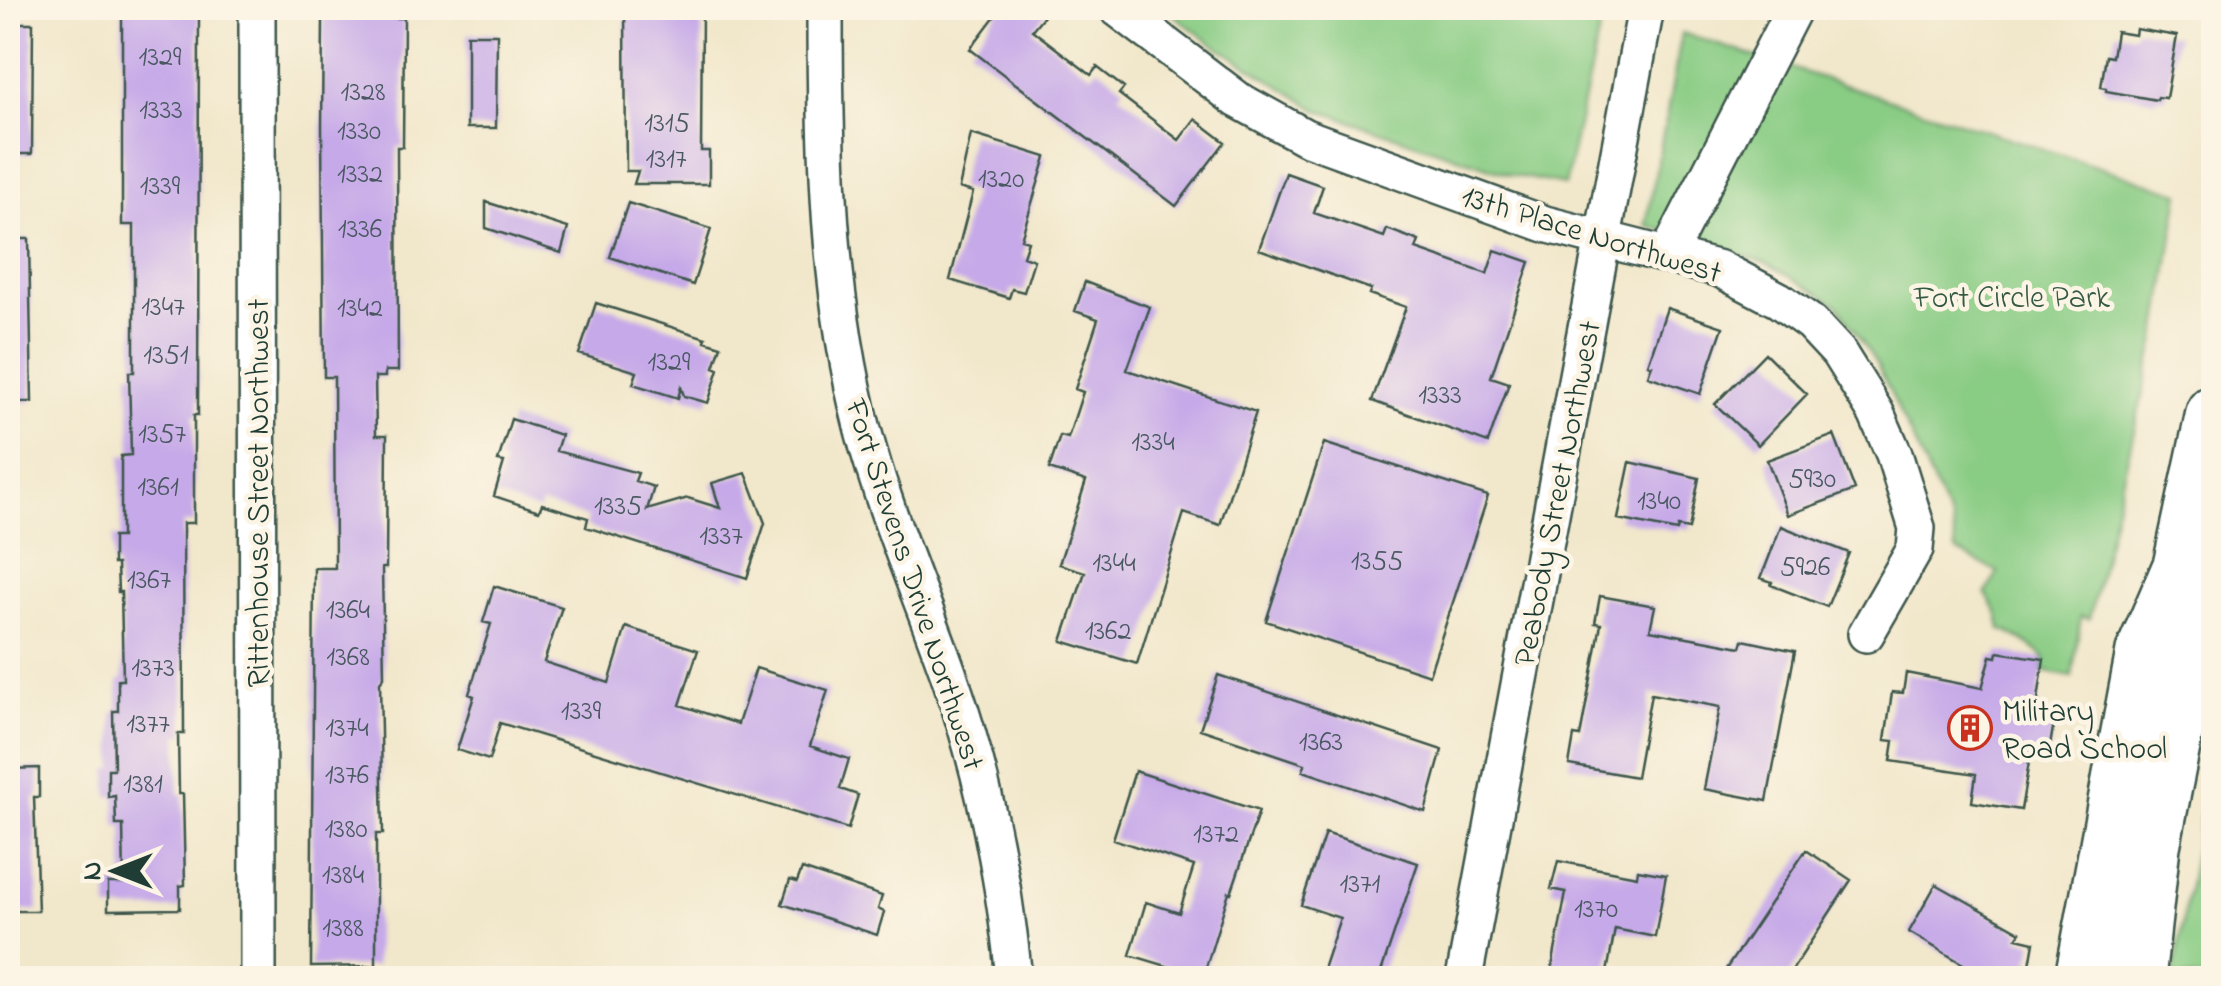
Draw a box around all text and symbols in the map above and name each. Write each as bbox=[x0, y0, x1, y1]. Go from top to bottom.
house number: 1329 bbox=[139, 38, 182, 79]
house number: 1328 bbox=[341, 73, 385, 114]
house number: 1333 bbox=[139, 91, 183, 132]
house number: 1315 bbox=[644, 104, 690, 145]
house number: 1330 bbox=[337, 112, 381, 153]
house number: 1317 bbox=[646, 140, 687, 181]
house number: 1332 bbox=[337, 155, 383, 196]
house number: 1320 bbox=[978, 160, 1024, 201]
house number: 1339 bbox=[140, 167, 181, 208]
street label: 13th Place Northwest bbox=[1455, 174, 1727, 298]
house number: 1336 bbox=[338, 210, 382, 251]
park label: Fort Circle Park bbox=[1913, 276, 2111, 323]
house number: 1347 bbox=[141, 288, 185, 329]
house number: 1342 bbox=[337, 289, 383, 330]
street label: Rittenhouse Street Northwest bbox=[237, 298, 284, 687]
street label: Peabody Street Northwest bbox=[1503, 317, 1616, 670]
house number: 1351 bbox=[143, 336, 189, 377]
house number: 1329 bbox=[648, 343, 691, 384]
house number: 1333 bbox=[1418, 376, 1462, 417]
street label: Fort Stevens Drive Northwest bbox=[830, 392, 995, 777]
house number: 1357 bbox=[138, 415, 186, 456]
house number: 1334 bbox=[1131, 423, 1175, 464]
house number: 5930 bbox=[1788, 460, 1836, 501]
house number: 1361 bbox=[137, 468, 179, 509]
house number: 1340 bbox=[1637, 482, 1681, 523]
house number: 1335 bbox=[594, 487, 642, 528]
house number: 1337 bbox=[699, 517, 743, 558]
house number: 1355 bbox=[1351, 542, 1403, 583]
house number: 1344 bbox=[1092, 544, 1136, 585]
house number: 5926 bbox=[1780, 548, 1830, 589]
house number: 1367 bbox=[127, 561, 172, 602]
house number: 1364 bbox=[326, 591, 371, 632]
house number: 1362 bbox=[1085, 612, 1131, 653]
house number: 1368 bbox=[326, 638, 370, 679]
house number: 1373 bbox=[131, 649, 175, 690]
place label: Military Road School bbox=[2002, 690, 2167, 774]
house number: 1339 bbox=[561, 692, 602, 733]
house number: 1377 bbox=[126, 705, 170, 746]
building icon: Military Road School bbox=[1947, 705, 1993, 751]
house number: 1374 bbox=[325, 709, 369, 750]
house number: 1363 bbox=[1299, 723, 1343, 764]
house number: 1376 bbox=[325, 756, 369, 797]
house number: 1381 bbox=[123, 765, 163, 806]
house number: 1380 bbox=[324, 810, 368, 851]
house number: 1372 bbox=[1193, 815, 1239, 856]
north arrow bbox=[65, 821, 165, 921]
house number: 1384 bbox=[322, 856, 365, 897]
text: N bbox=[73, 862, 114, 880]
house number: 1371 bbox=[1340, 865, 1381, 906]
house number: 1370 bbox=[1574, 890, 1618, 931]
house number: 1388 bbox=[322, 909, 364, 950]

